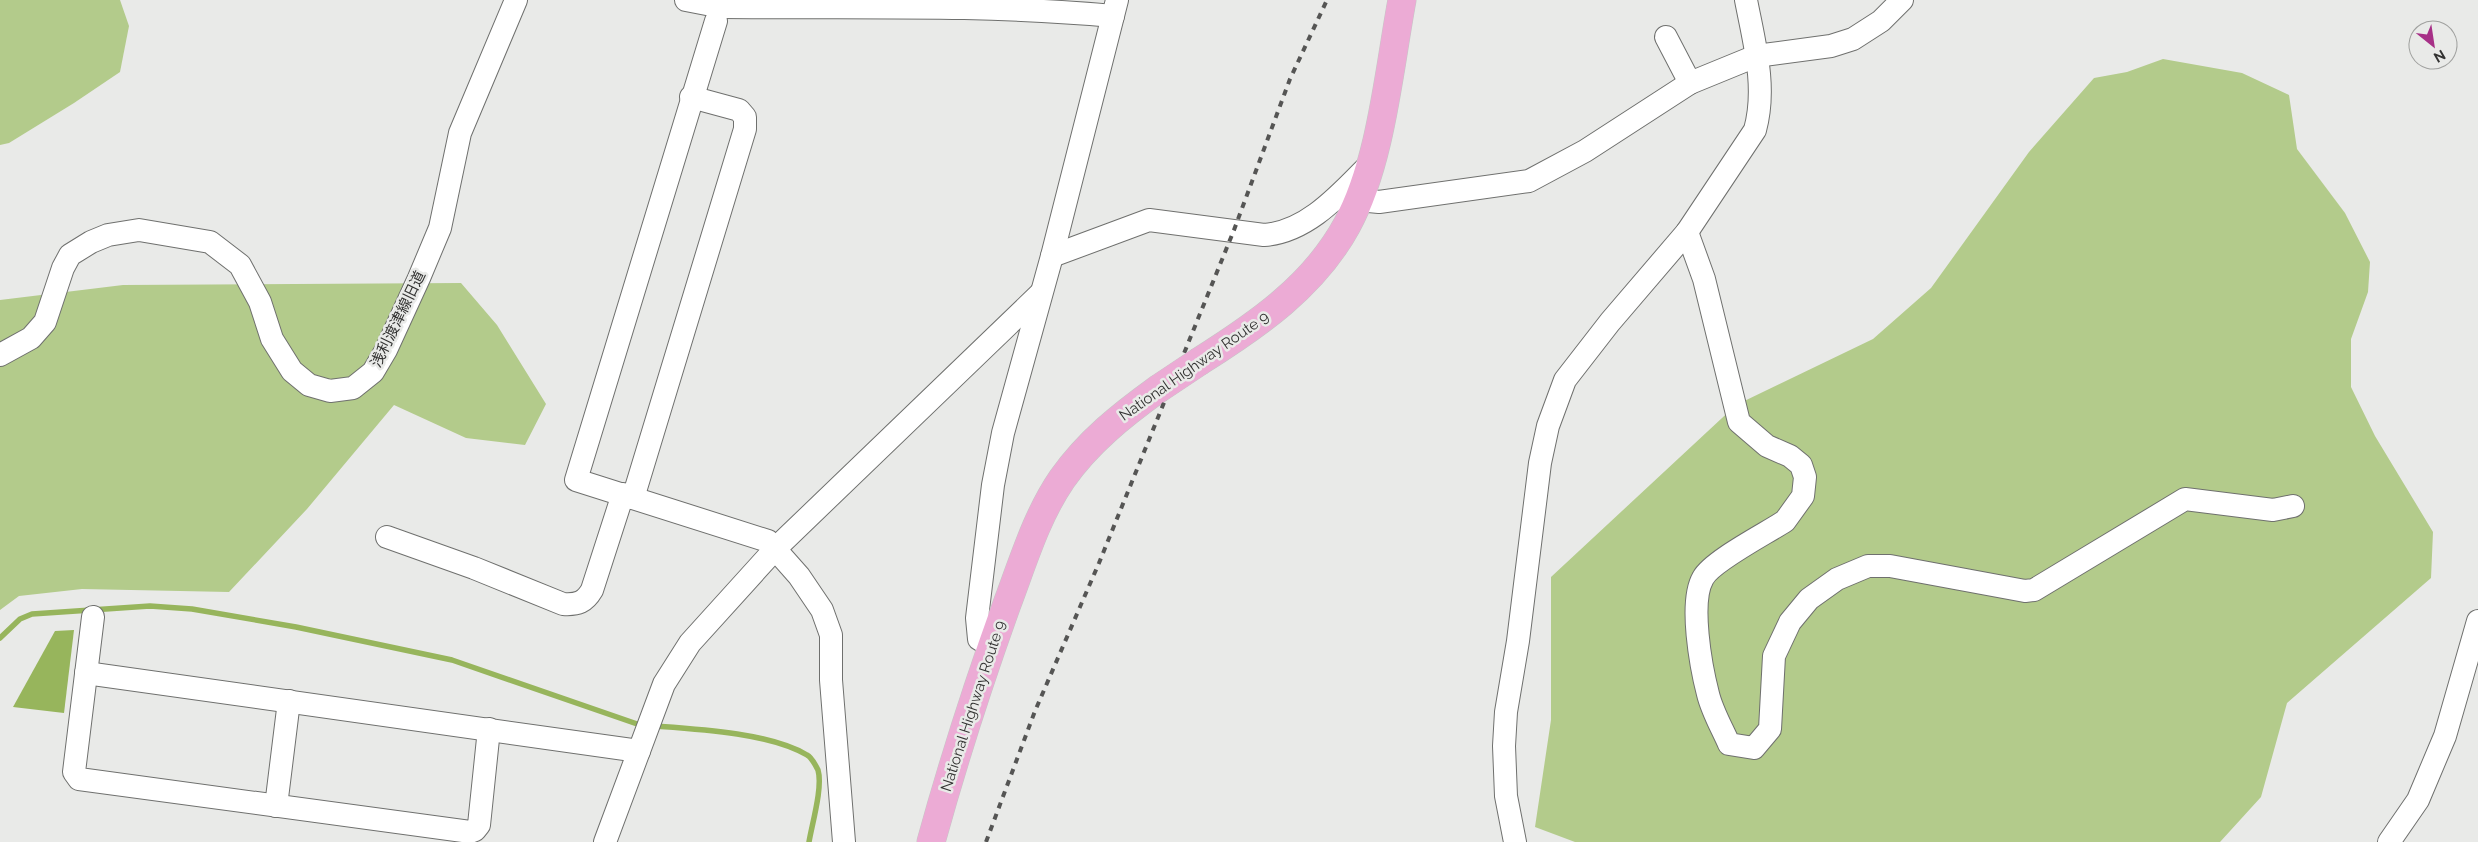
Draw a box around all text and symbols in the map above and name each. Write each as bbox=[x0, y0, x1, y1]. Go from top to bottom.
north arrow bbox=[2408, 20, 2458, 70]
text: N bbox=[2431, 47, 2448, 66]
street label: 浅利渡津線旧道 bbox=[367, 268, 429, 370]
street label: National Highway Route 9 bbox=[1116, 307, 1272, 425]
street label: National Highway Route 9 bbox=[937, 618, 1009, 794]

